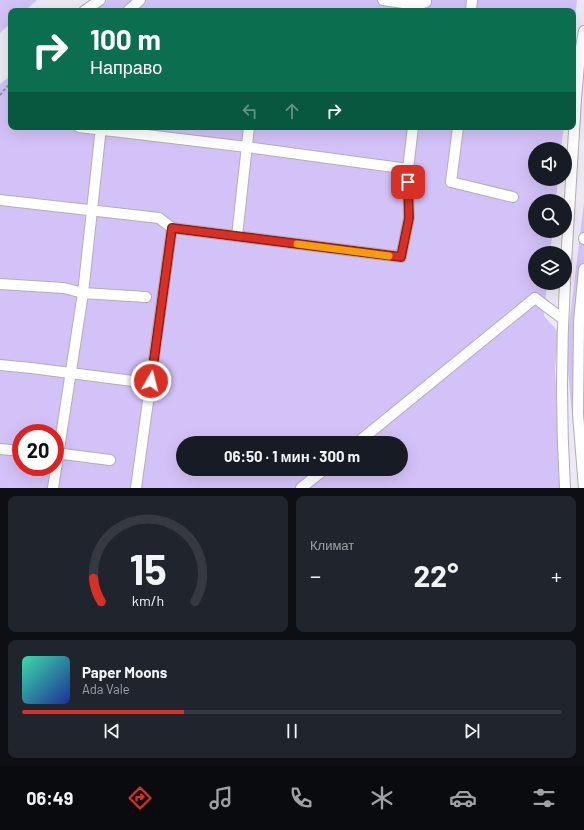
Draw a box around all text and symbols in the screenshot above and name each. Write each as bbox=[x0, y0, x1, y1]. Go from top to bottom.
text: 100 m bbox=[90, 22, 161, 56]
icon: right bbox=[24, 24, 76, 76]
text: Направо bbox=[90, 56, 162, 78]
icon: left bbox=[239, 100, 261, 122]
icon: ahead bbox=[281, 100, 303, 122]
icon: right bbox=[323, 100, 345, 122]
map controls bbox=[528, 142, 572, 290]
button: sound bbox=[528, 142, 572, 186]
pin bbox=[391, 165, 425, 199]
icon: arrive bbox=[397, 171, 419, 193]
button: search bbox=[528, 194, 572, 238]
button: layers bbox=[528, 246, 572, 290]
position arrow bbox=[130, 360, 172, 402]
speed limit sign: 20 bbox=[12, 424, 64, 476]
text: 06:50 · 1 мин · 300 m bbox=[224, 447, 360, 465]
text: Климат bbox=[310, 537, 354, 553]
text: 15 bbox=[129, 543, 167, 593]
text: 22° bbox=[414, 557, 458, 593]
text: − bbox=[310, 562, 321, 588]
text: + bbox=[551, 562, 562, 588]
text: km/h bbox=[132, 592, 164, 609]
text: Paper Moons bbox=[82, 663, 167, 681]
text: Ada Vale bbox=[82, 681, 130, 697]
icon: previous bbox=[101, 720, 123, 742]
icon: pause bbox=[281, 720, 303, 742]
icon: next bbox=[461, 720, 483, 742]
icon: directions bbox=[126, 784, 154, 812]
icon: music bbox=[207, 784, 235, 812]
icon: phone bbox=[287, 784, 315, 812]
icon: climate bbox=[368, 784, 396, 812]
icon: car bbox=[449, 784, 477, 812]
icon: filters bbox=[530, 784, 558, 812]
text: 06:49 bbox=[26, 787, 73, 809]

